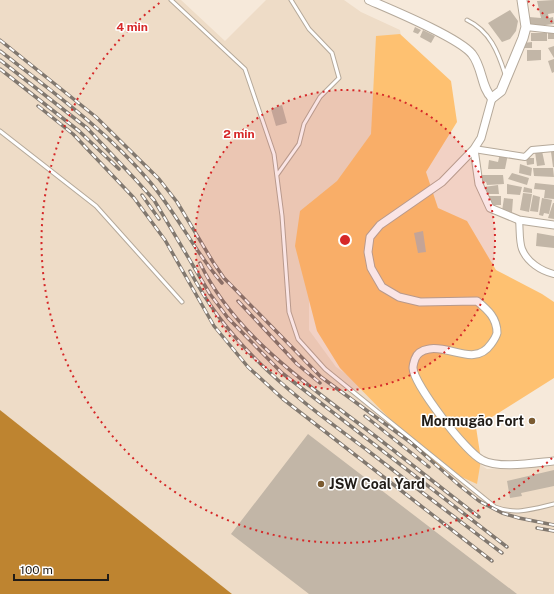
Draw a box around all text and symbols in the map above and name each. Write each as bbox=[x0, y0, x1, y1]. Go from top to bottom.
text: 4 min bbox=[116, 20, 148, 34]
text: 2 min bbox=[223, 127, 255, 141]
centre of rings bbox=[338, 233, 352, 247]
place label: Mormugão Fort bbox=[421, 413, 524, 429]
marker: Mormugão Fort bbox=[527, 416, 537, 426]
place label: JSW Coal Yard bbox=[329, 476, 425, 492]
marker: JSW Coal Yard bbox=[316, 479, 326, 489]
scale bar bbox=[14, 556, 108, 582]
text: 100 m bbox=[20, 563, 53, 577]

